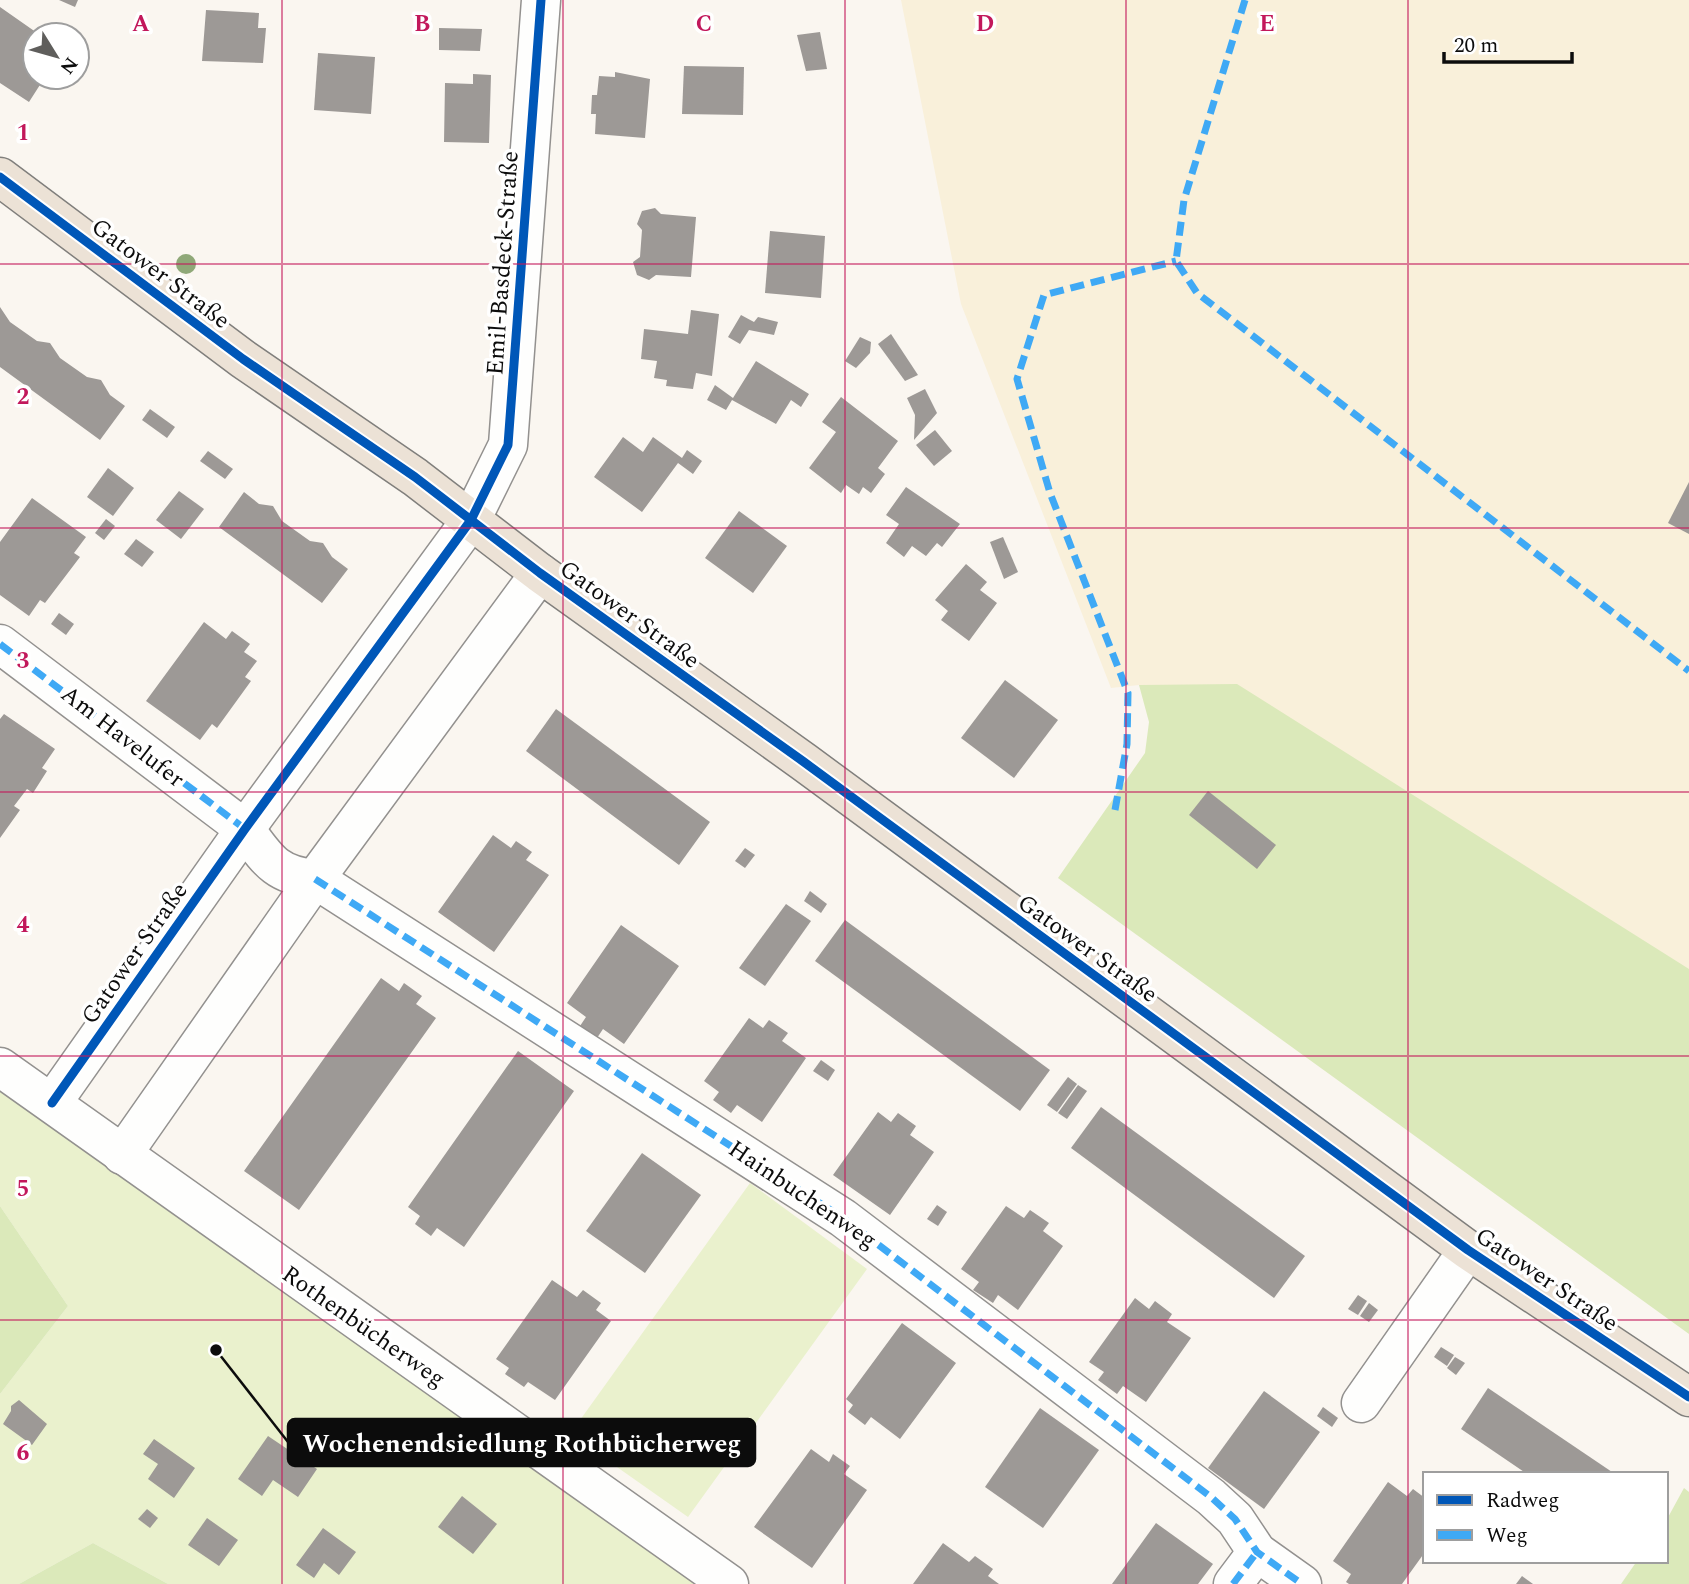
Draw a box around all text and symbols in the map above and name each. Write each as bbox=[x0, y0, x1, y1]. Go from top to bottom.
text: A bbox=[132, 7, 150, 42]
text: B bbox=[414, 7, 430, 42]
text: C bbox=[696, 7, 712, 42]
text: D bbox=[976, 7, 994, 42]
text: E bbox=[1259, 7, 1275, 42]
north arrow bbox=[21, 21, 91, 91]
scale bar bbox=[1444, 21, 1572, 65]
text: 20 m bbox=[1454, 30, 1498, 62]
text: N bbox=[52, 50, 85, 80]
text: 1 bbox=[17, 116, 29, 151]
street label: Emil-Basdeck-Straße bbox=[477, 150, 529, 377]
street label: Gatower Straße bbox=[83, 209, 238, 338]
text: 2 bbox=[17, 380, 30, 415]
street label: Gatower Straße bbox=[552, 551, 707, 678]
text: 3 bbox=[17, 644, 30, 679]
street label: Am Havelufer bbox=[53, 677, 192, 797]
street label: Gatower Straße bbox=[72, 875, 197, 1032]
street label: Gatower Straße bbox=[1010, 885, 1165, 1012]
text: 4 bbox=[17, 908, 30, 943]
street label: Hainbuchenweg bbox=[721, 1132, 884, 1258]
text: 5 bbox=[17, 1172, 29, 1207]
street label: Gatower Straße bbox=[1468, 1218, 1625, 1341]
street label: Rothenbücherweg bbox=[274, 1257, 453, 1397]
callout: Wochenendsiedlung Rothbücherweg bbox=[288, 1419, 755, 1466]
text: Wochenendsiedlung Rothbücherweg bbox=[303, 1424, 741, 1464]
text: 6 bbox=[17, 1436, 30, 1471]
legend bbox=[1423, 1472, 1668, 1563]
text: Radweg bbox=[1486, 1485, 1560, 1517]
text: Weg bbox=[1486, 1520, 1528, 1552]

